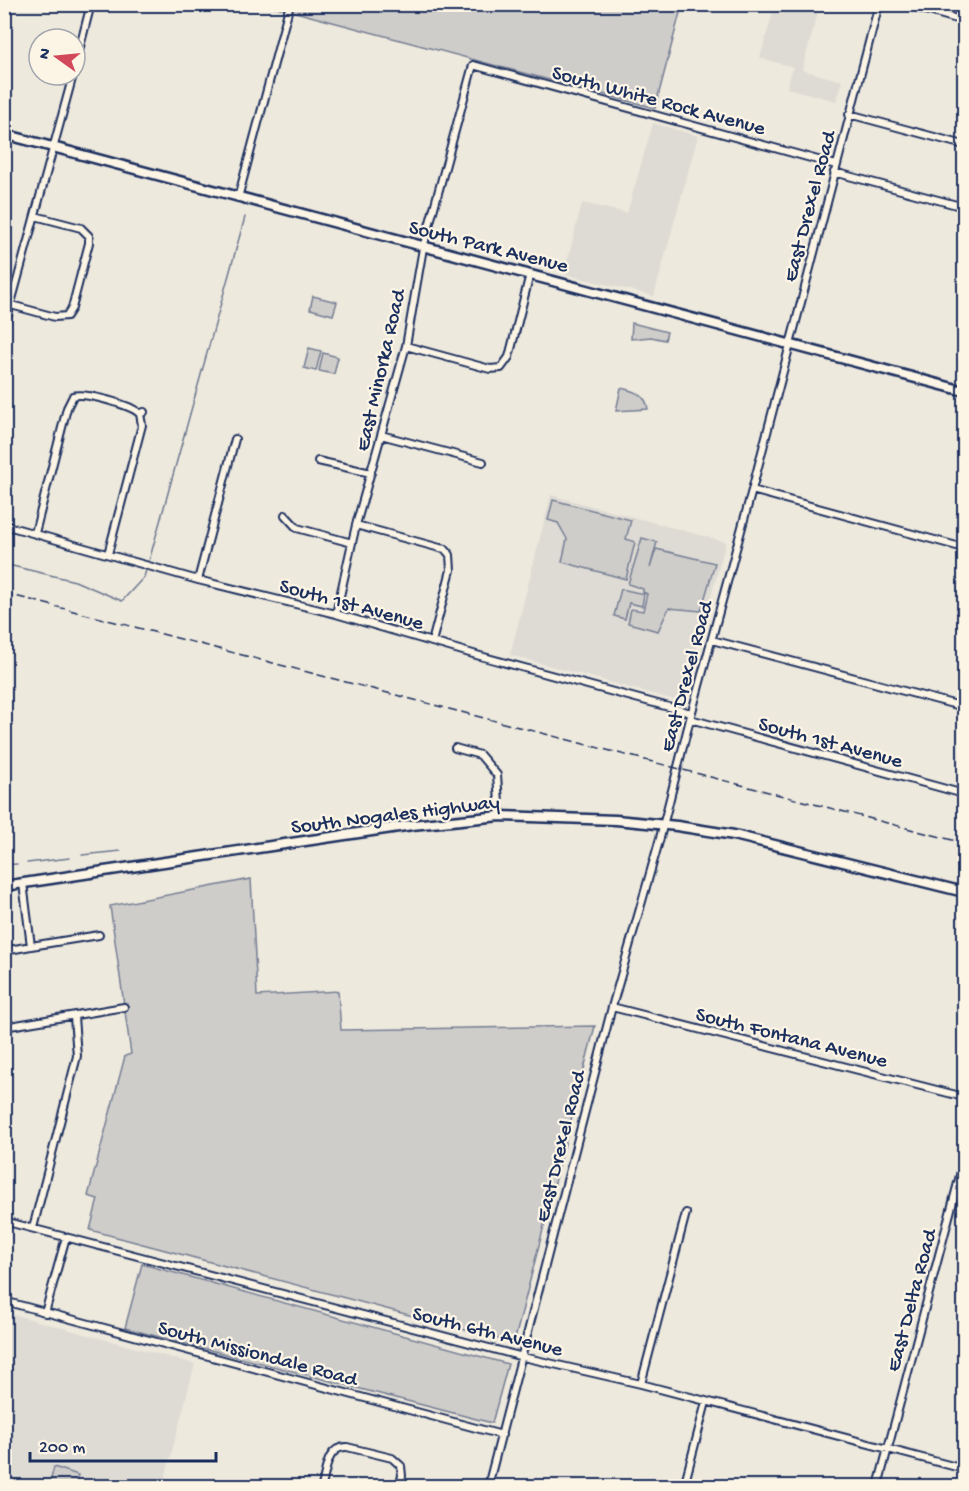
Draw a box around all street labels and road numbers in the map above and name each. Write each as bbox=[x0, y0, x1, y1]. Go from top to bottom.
street label: South White Rock Avenue bbox=[549, 62, 769, 143]
street label: East Drexel Road bbox=[779, 127, 844, 285]
street label: South Park Avenue bbox=[406, 216, 572, 281]
street label: East Minorka Road bbox=[352, 286, 414, 454]
street label: South 1st Avenue bbox=[276, 575, 427, 638]
street label: East Drexel Road bbox=[656, 597, 721, 755]
street label: South 1st Avenue bbox=[755, 713, 906, 776]
street label: South Nogales Highway bbox=[290, 791, 501, 842]
street label: South Fontana Avenue bbox=[693, 1003, 891, 1076]
street label: East Drexel Road bbox=[531, 1067, 594, 1225]
street label: East Delta Road bbox=[882, 1225, 945, 1375]
street label: South 6th Avenue bbox=[409, 1303, 566, 1364]
street label: South Missiondale Road bbox=[155, 1317, 361, 1394]

